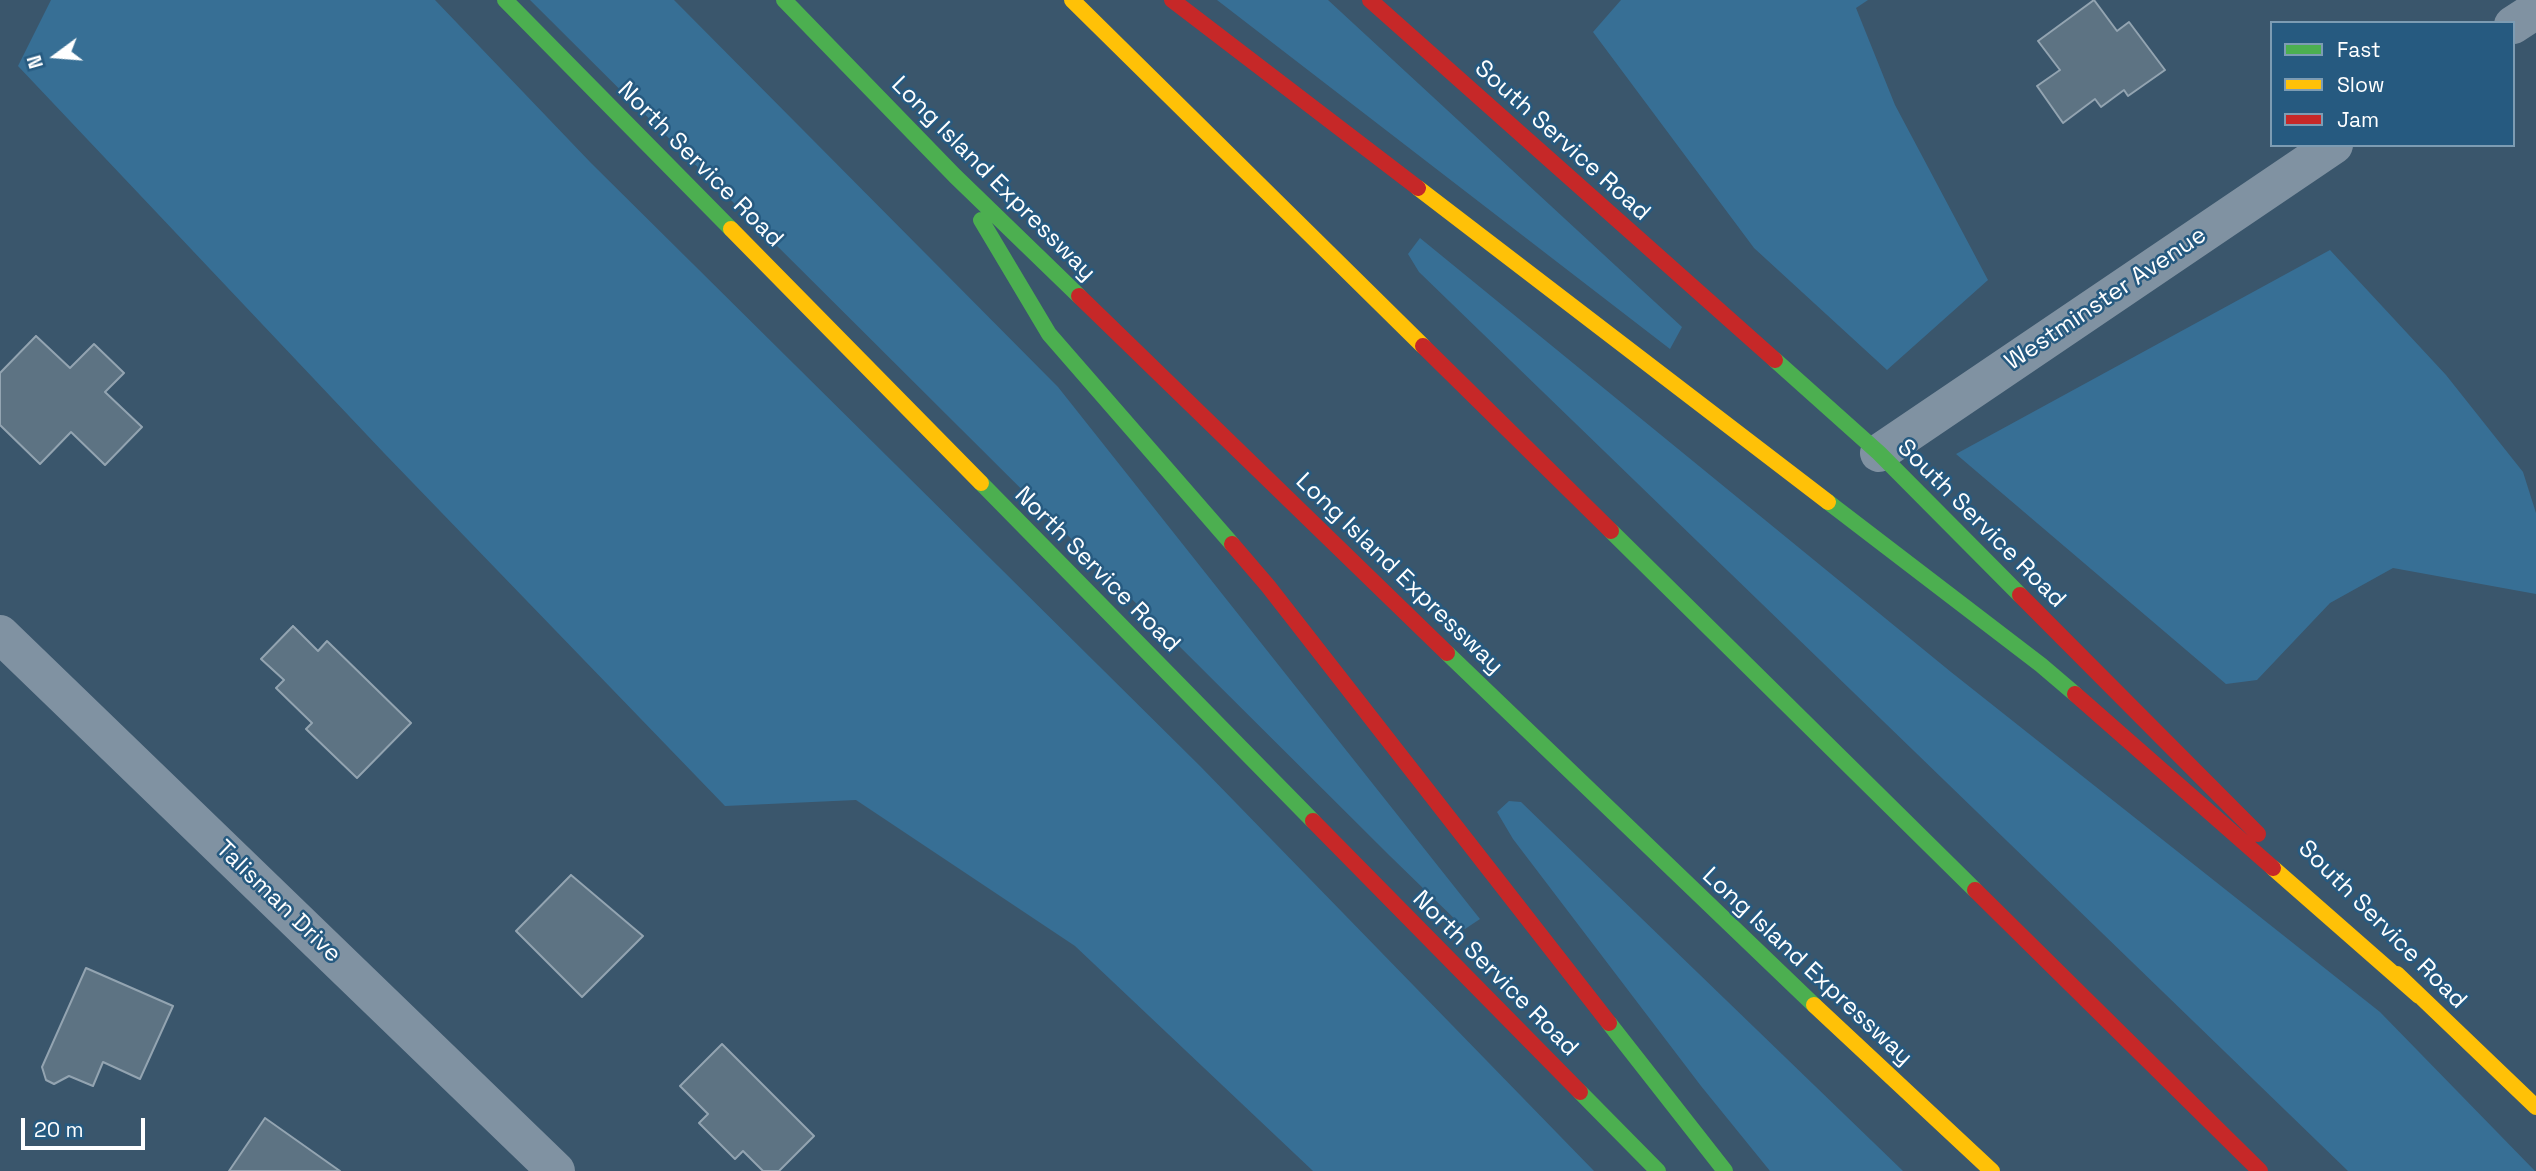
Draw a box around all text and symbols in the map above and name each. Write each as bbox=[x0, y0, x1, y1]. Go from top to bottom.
north arrow bbox=[21, 21, 91, 91]
legend bbox=[2270, 21, 2515, 147]
text: Fast bbox=[2337, 36, 2381, 63]
text: N bbox=[22, 52, 49, 71]
street label: South Service Road bbox=[1468, 54, 1656, 228]
street label: Long Island Expressway bbox=[885, 71, 1101, 287]
text: Slow bbox=[2337, 71, 2385, 98]
street label: North Service Road bbox=[611, 76, 789, 254]
text: Jam bbox=[2337, 106, 2379, 133]
street label: Westminster Avenue bbox=[2000, 221, 2212, 377]
street label: South Service Road bbox=[1891, 434, 2071, 614]
street label: Long Island Expressway bbox=[1289, 467, 1509, 681]
street label: North Service Road bbox=[1008, 481, 1186, 659]
street label: Talisman Drive bbox=[209, 835, 347, 969]
street label: South Service Road bbox=[2292, 835, 2472, 1015]
street label: Long Island Expressway bbox=[1696, 862, 1918, 1072]
street label: North Service Road bbox=[1406, 885, 1584, 1063]
scale bar bbox=[24, 1104, 149, 1148]
text: 20 m bbox=[34, 1116, 84, 1143]

